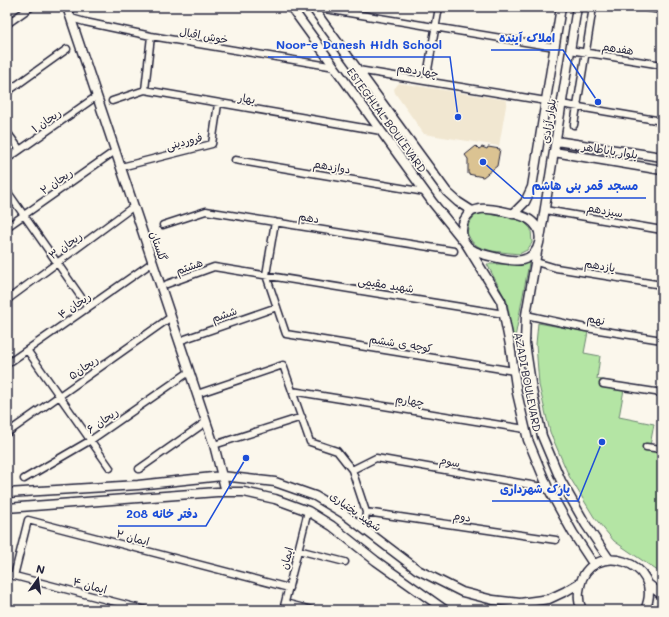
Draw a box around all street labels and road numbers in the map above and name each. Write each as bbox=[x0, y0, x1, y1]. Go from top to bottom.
street label: خوش اقبال bbox=[178, 23, 230, 48]
street label: هفدهم bbox=[601, 38, 635, 60]
street label: چهاردهم bbox=[396, 59, 440, 83]
street label: ESTEGHLAL BOULEVARD bbox=[344, 65, 430, 175]
street label: بهار bbox=[236, 89, 256, 108]
street label: بلوار آزادی bbox=[537, 97, 560, 145]
street label: ریحان ۱ bbox=[28, 104, 64, 136]
street label: فروردینی bbox=[164, 129, 204, 154]
street label: بلوار باباطاهر bbox=[580, 138, 639, 163]
street label: دوازدهم bbox=[312, 155, 352, 179]
street label: ریحان ۲ bbox=[37, 164, 75, 198]
street label: سیزدهم bbox=[585, 199, 624, 223]
street label: دهم bbox=[297, 208, 320, 228]
street label: ریحان ۳ bbox=[45, 228, 85, 262]
street label: گلستان bbox=[147, 229, 171, 263]
street label: هشتم bbox=[173, 254, 205, 280]
street label: یازدهم bbox=[583, 255, 617, 277]
street label: شهید مقیمی bbox=[357, 272, 415, 297]
street label: ریحان ۴ bbox=[54, 288, 94, 322]
street label: ششم bbox=[209, 303, 239, 327]
street label: نهم bbox=[586, 310, 606, 330]
street label: کوچه ی ششم bbox=[368, 331, 434, 357]
street label: AZADI BOULEVARD bbox=[511, 331, 545, 433]
street label: ریحان۵ bbox=[65, 351, 101, 383]
street label: چهارم bbox=[394, 390, 426, 412]
street label: ریحان ۶ bbox=[83, 404, 121, 436]
street label: سوم bbox=[438, 452, 462, 472]
street label: شهید بختیاری bbox=[327, 488, 385, 535]
street label: دوم bbox=[452, 507, 472, 527]
street label: ایمان ۲ bbox=[115, 525, 151, 549]
street label: ایمان bbox=[276, 545, 296, 571]
street label: ایمان ۴ bbox=[71, 573, 109, 597]

